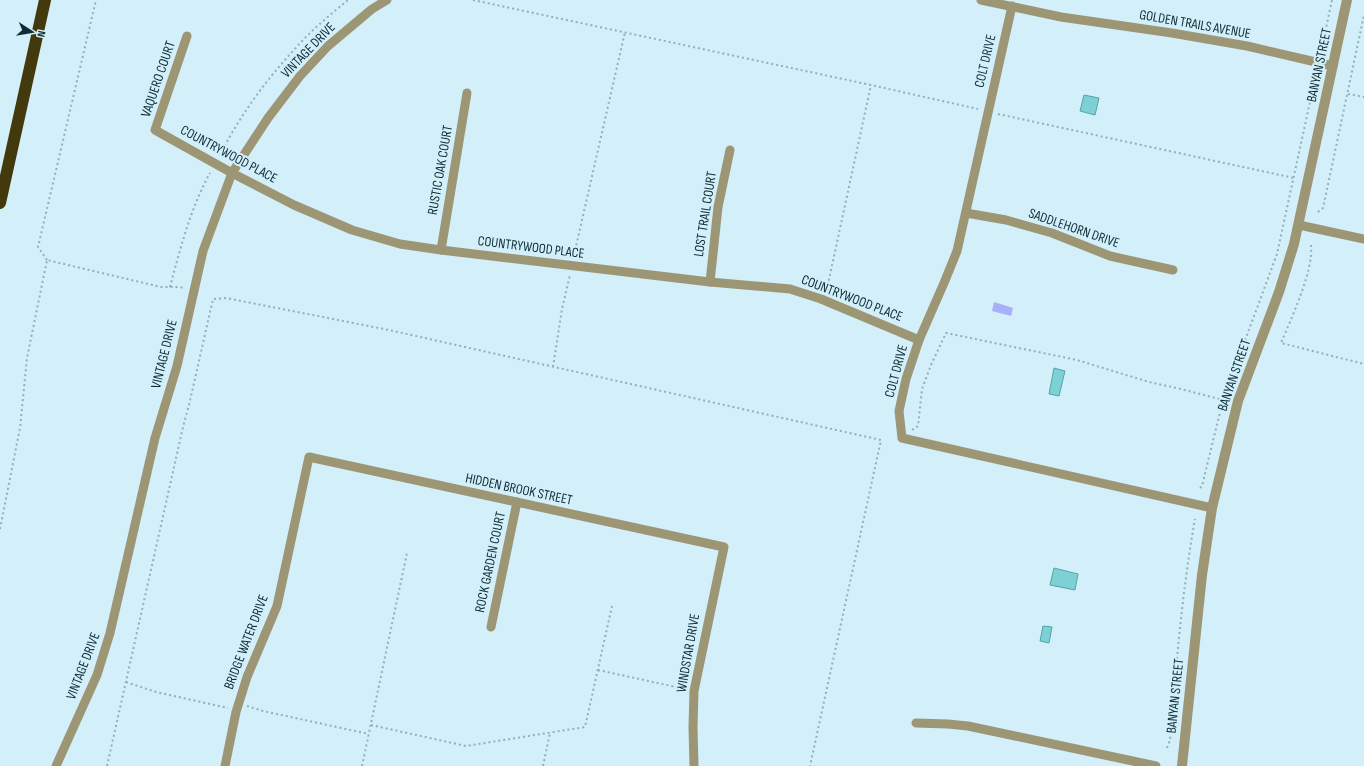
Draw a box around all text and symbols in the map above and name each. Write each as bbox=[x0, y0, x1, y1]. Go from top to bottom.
street label: GOLDEN TRAILS AVENUE bbox=[1138, 6, 1252, 42]
north arrow bbox=[12, 12, 52, 52]
street label: VINTAGE DRIVE bbox=[277, 19, 339, 81]
street label: BANYAN STREET bbox=[1303, 26, 1335, 104]
text: N bbox=[34, 30, 48, 38]
street label: COLT DRIVE bbox=[971, 33, 999, 89]
street label: VAQUERO COURT bbox=[137, 38, 179, 119]
street label: COUNTRYWOOD PLACE bbox=[178, 121, 280, 187]
street label: RUSTIC OAK COURT bbox=[424, 124, 456, 216]
street label: LOST TRAIL COURT bbox=[690, 170, 720, 258]
street label: SADDLEHORN DRIVE bbox=[1026, 205, 1122, 252]
street label: COUNTRYWOOD PLACE bbox=[477, 232, 585, 262]
street label: COUNTRYWOOD PLACE bbox=[799, 271, 905, 325]
street label: VINTAGE DRIVE bbox=[147, 318, 181, 390]
street label: BANYAN STREET bbox=[1214, 336, 1254, 413]
street label: COLT DRIVE bbox=[881, 342, 911, 399]
street label: HIDDEN BROOK STREET bbox=[464, 469, 574, 509]
street label: ROCK GARDEN COURT bbox=[471, 510, 509, 614]
street label: BRIDGE WATER DRIVE bbox=[220, 592, 272, 692]
street label: WINDSTAR DRIVE bbox=[673, 612, 703, 694]
street label: VINTAGE DRIVE bbox=[62, 630, 104, 702]
street label: BANYAN STREET bbox=[1163, 657, 1187, 734]

